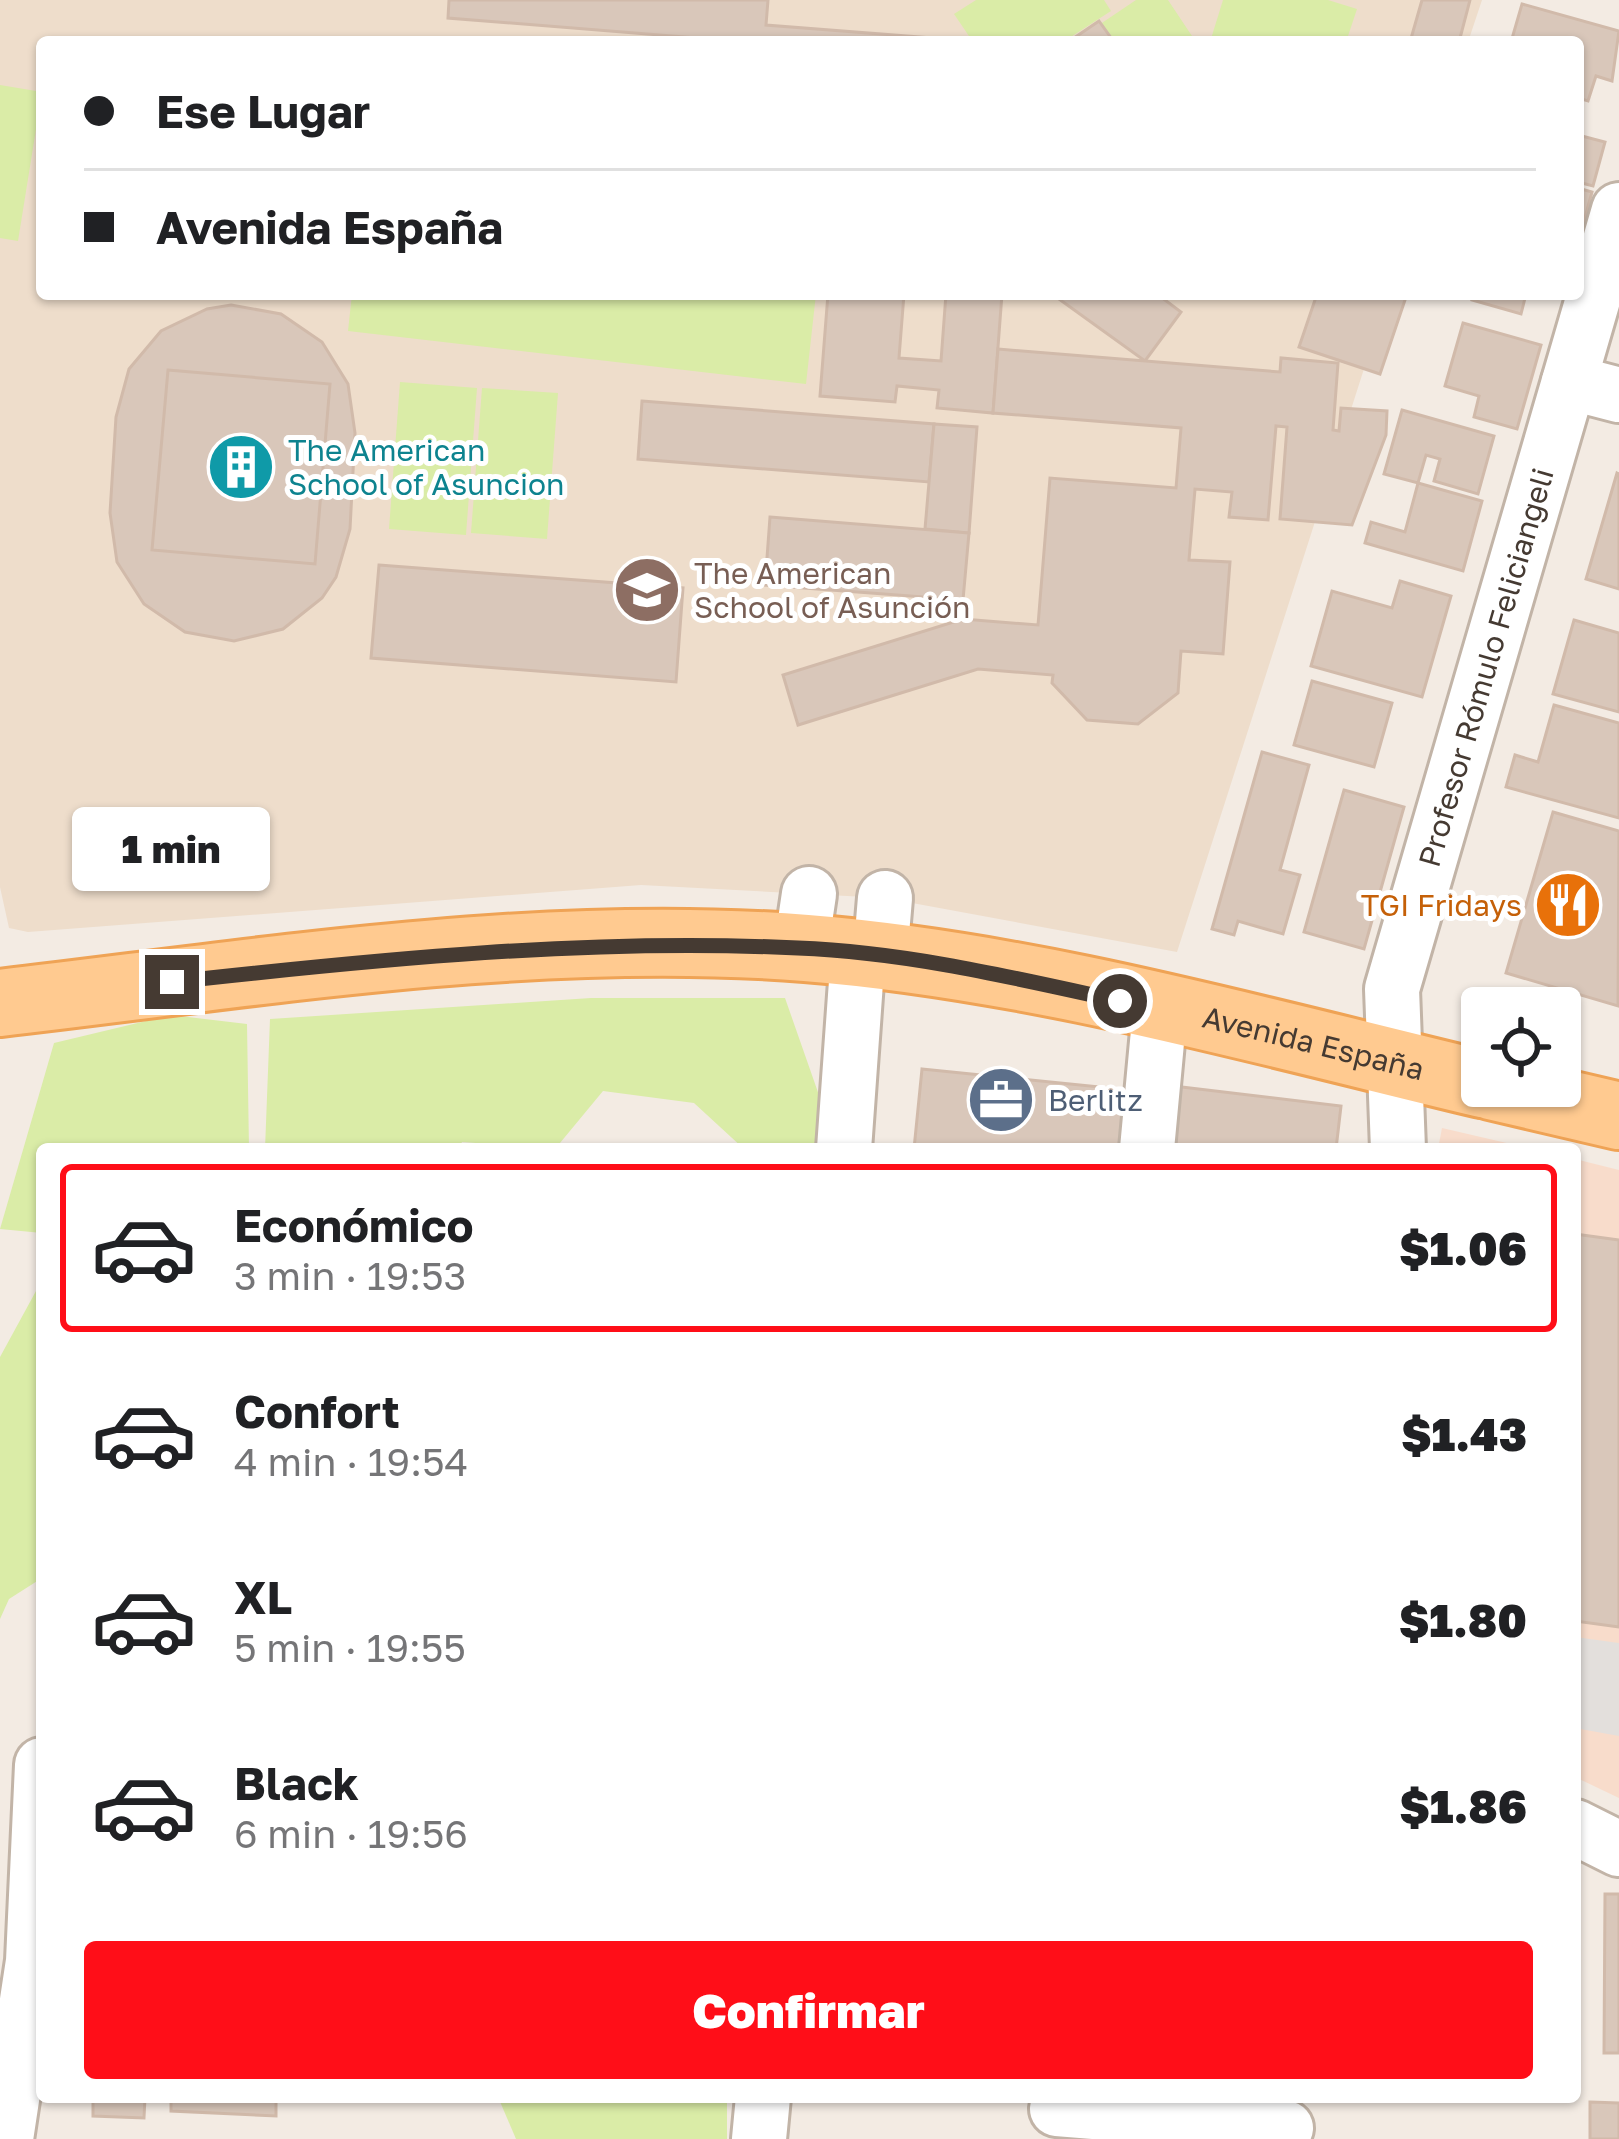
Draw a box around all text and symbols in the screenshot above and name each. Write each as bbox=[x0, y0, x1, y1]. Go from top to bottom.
text: Ese Lugar bbox=[156, 84, 370, 138]
text: Avenida España bbox=[156, 200, 503, 254]
building icon: The American School of Asuncion bbox=[206, 432, 276, 502]
place label: The American School of Asuncion bbox=[288, 432, 565, 502]
street label: Profesor Rómulo Feliciangeli bbox=[1411, 464, 1561, 871]
school or university icon: The American School of Asunción bbox=[612, 555, 682, 625]
place label: The American School of Asunción bbox=[694, 555, 971, 625]
callout: 1 min bbox=[73, 808, 271, 892]
text: 1 min bbox=[121, 825, 221, 872]
restaurant icon: TGI Fridays bbox=[1533, 870, 1603, 940]
place label: TGI Fridays bbox=[1361, 887, 1522, 923]
route end bbox=[145, 955, 199, 1009]
route start bbox=[1093, 974, 1147, 1028]
map controls bbox=[1461, 987, 1581, 1107]
button: locate bbox=[1461, 987, 1581, 1107]
street label: Avenida España bbox=[1199, 998, 1428, 1087]
office icon: Berlitz bbox=[966, 1065, 1036, 1135]
place label: Berlitz bbox=[1048, 1082, 1143, 1118]
icon: car bbox=[90, 1194, 198, 1302]
text: Económico bbox=[234, 1198, 474, 1252]
text: $1.06 bbox=[1399, 1221, 1527, 1275]
text: 3 min · 19:53 bbox=[234, 1252, 466, 1299]
icon: car bbox=[90, 1380, 198, 1488]
text: Confort bbox=[234, 1384, 400, 1438]
text: $1.43 bbox=[1401, 1407, 1527, 1461]
text: 4 min · 19:54 bbox=[234, 1438, 468, 1485]
icon: car bbox=[90, 1566, 198, 1674]
text: XL bbox=[234, 1570, 292, 1624]
text: $1.80 bbox=[1399, 1593, 1527, 1647]
text: 5 min · 19:55 bbox=[234, 1624, 466, 1671]
icon: car bbox=[90, 1752, 198, 1860]
text: Black bbox=[234, 1756, 359, 1810]
text: $1.86 bbox=[1400, 1779, 1527, 1833]
text: 6 min · 19:56 bbox=[234, 1810, 468, 1857]
button: Confirmar bbox=[84, 1941, 1533, 2079]

